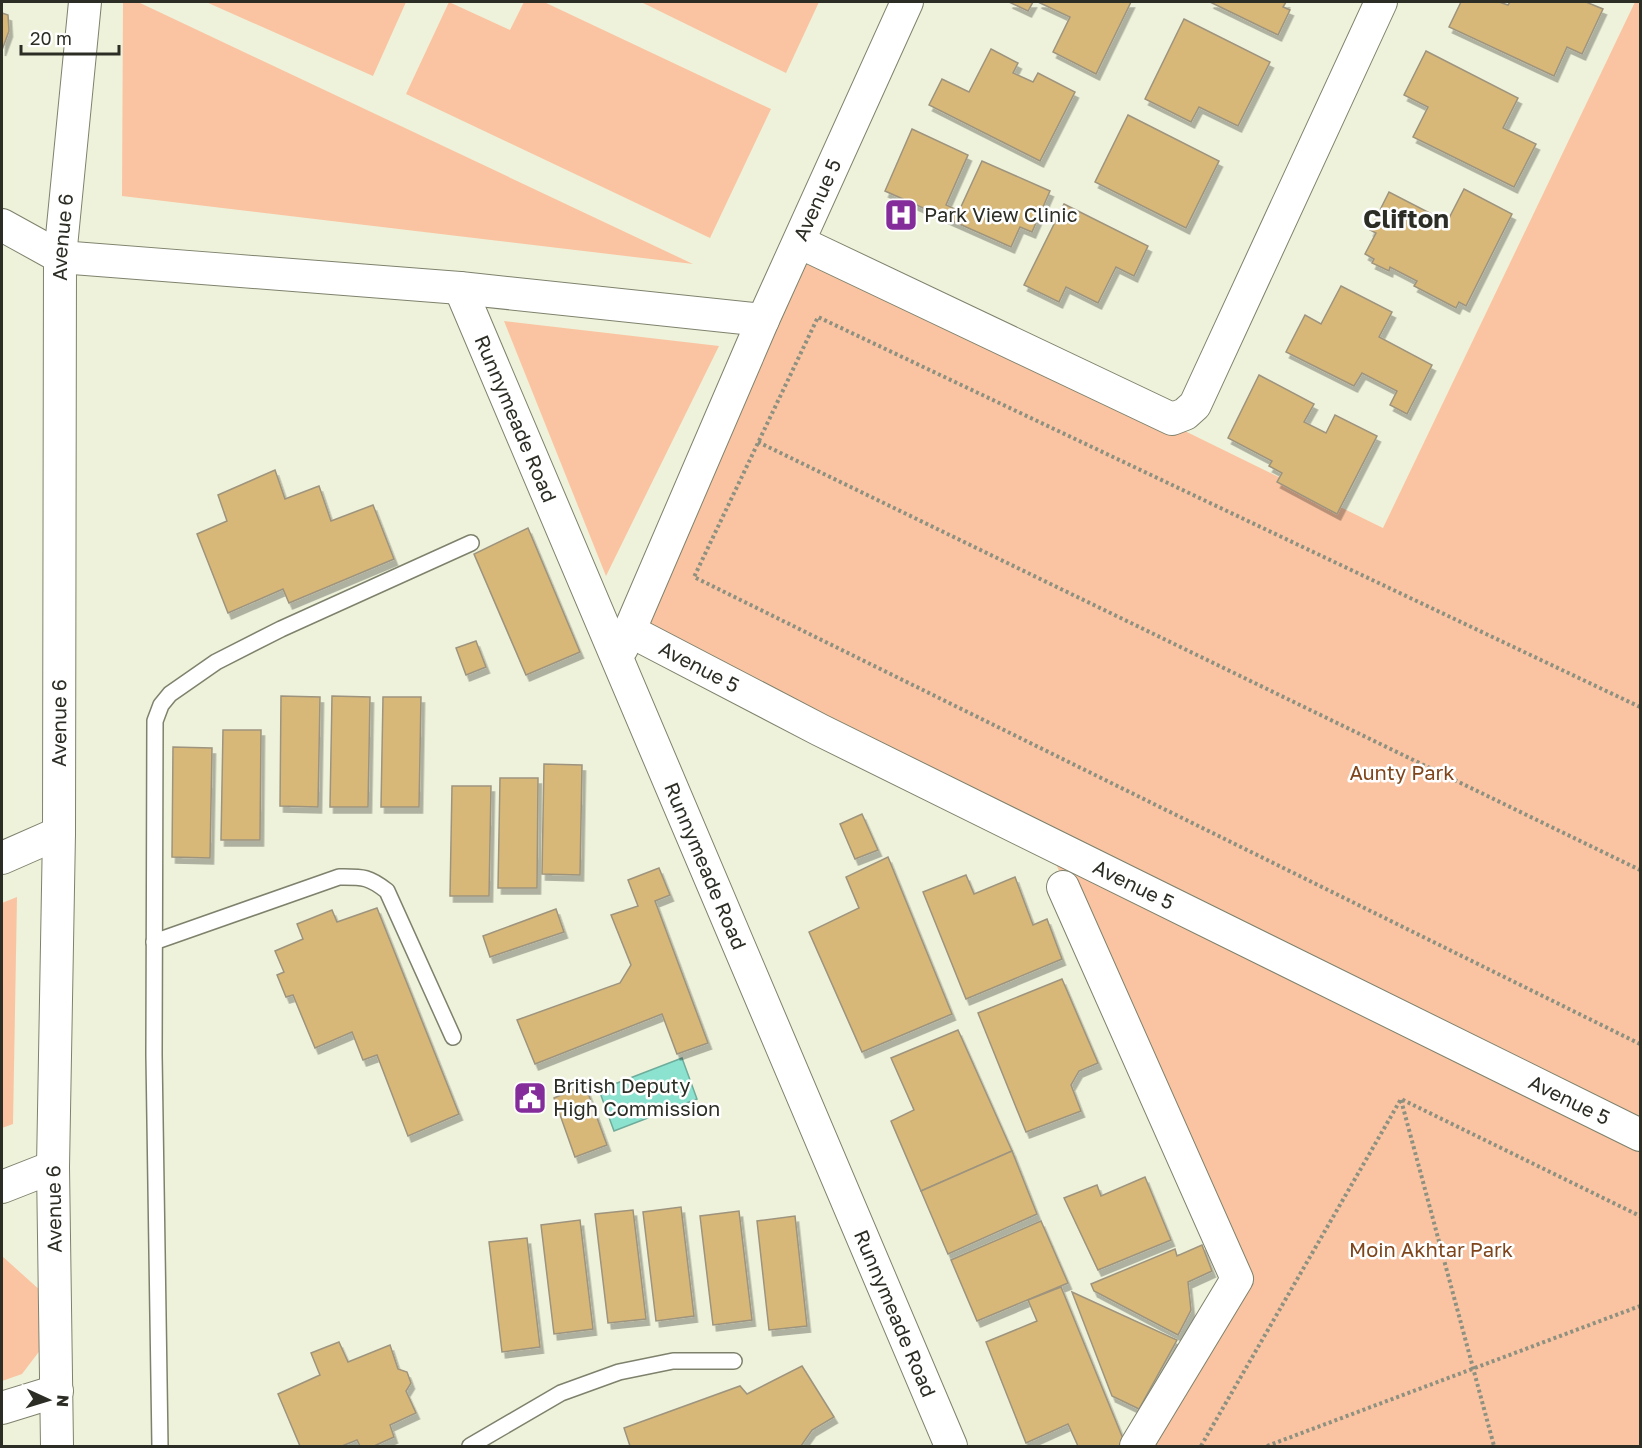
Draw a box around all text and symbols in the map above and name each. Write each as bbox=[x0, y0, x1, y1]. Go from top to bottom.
scale bar bbox=[21, 18, 118, 56]
text: 20 m bbox=[30, 27, 72, 49]
street label: Avenue 5 bbox=[788, 155, 845, 244]
street label: Avenue 6 bbox=[47, 192, 77, 281]
hospital icon: Park View Clinic bbox=[883, 197, 919, 233]
place label: Park View Clinic bbox=[924, 202, 1078, 226]
district label: Clifton bbox=[1363, 203, 1449, 234]
street label: Runnymeade Road bbox=[470, 331, 562, 506]
street label: Avenue 5 bbox=[655, 635, 744, 697]
street label: Avenue 6 bbox=[46, 679, 70, 767]
park label: Aunty Park bbox=[1349, 760, 1455, 784]
street label: Runnymeade Road bbox=[660, 779, 752, 953]
street label: Avenue 5 bbox=[1090, 854, 1178, 914]
street label: Avenue 5 bbox=[1525, 1069, 1614, 1129]
place label: British Deputy High Commission bbox=[553, 1073, 720, 1120]
public building icon: British Deputy High Commission bbox=[512, 1080, 548, 1116]
street label: Avenue 6 bbox=[40, 1165, 66, 1253]
street label: Runnymeade Road bbox=[850, 1226, 942, 1400]
park label: Moin Akhtar Park bbox=[1349, 1237, 1513, 1261]
north arrow bbox=[18, 1370, 78, 1430]
text: N bbox=[53, 1394, 73, 1408]

